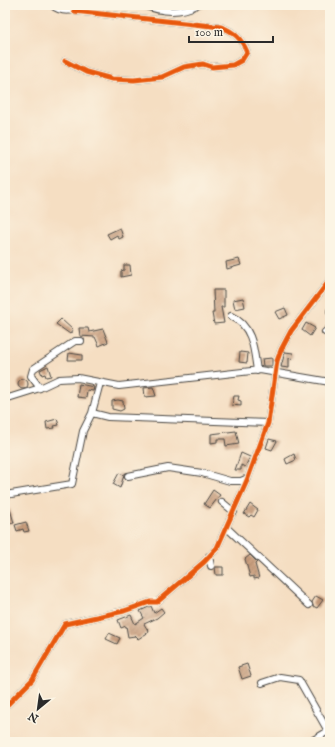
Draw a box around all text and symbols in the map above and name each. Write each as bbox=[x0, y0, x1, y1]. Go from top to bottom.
scale bar bbox=[189, 18, 273, 44]
text: 100 m bbox=[195, 25, 223, 40]
north arrow bbox=[18, 689, 58, 729]
text: N bbox=[26, 708, 42, 726]

